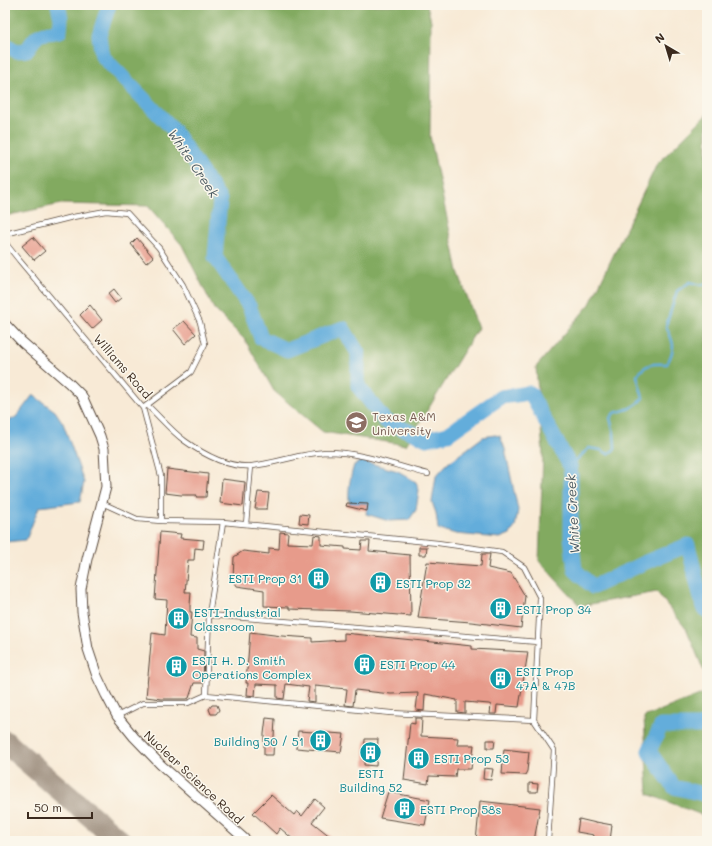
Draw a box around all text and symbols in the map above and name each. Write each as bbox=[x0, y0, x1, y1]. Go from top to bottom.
north arrow bbox=[646, 26, 686, 66]
text: N bbox=[652, 29, 667, 46]
water label: White Creek bbox=[165, 125, 224, 202]
street label: Williams Road bbox=[91, 330, 156, 402]
place label: Texas A&M University bbox=[372, 408, 436, 438]
school or university icon: Texas A&M University bbox=[343, 410, 369, 436]
water label: White Creek bbox=[561, 473, 583, 554]
building icon: ESTI Prop 31 bbox=[305, 565, 331, 591]
place label: ESTI Prop 31 bbox=[228, 570, 302, 586]
building icon: ESTI Prop 32 bbox=[368, 570, 394, 596]
place label: ESTI Prop 32 bbox=[396, 575, 471, 591]
building icon: ESTI Prop 34 bbox=[487, 596, 513, 622]
place label: ESTI Prop 34 bbox=[516, 601, 591, 617]
place label: ESTI Industrial Classroom bbox=[194, 604, 281, 634]
building icon: ESTI Industrial Classroom bbox=[165, 606, 191, 632]
building icon: ESTI Prop 44 bbox=[352, 651, 378, 677]
place label: ESTI H. D. Smith Operations Complex bbox=[192, 652, 311, 682]
building icon: ESTI H. D. Smith Operations Complex bbox=[164, 654, 190, 680]
place label: ESTI Prop 44 bbox=[380, 656, 455, 672]
place label: ESTI Prop 47A & 47B bbox=[516, 663, 576, 693]
building icon: ESTI Prop 47A & 47B bbox=[487, 665, 513, 691]
street label: Nuclear Science Road bbox=[141, 727, 247, 827]
building icon: Building 50 / 51 bbox=[307, 728, 333, 754]
place label: Building 50 / 51 bbox=[214, 733, 304, 749]
building icon: ESTI Building 52 bbox=[358, 739, 384, 765]
building icon: ESTI Prop 53 bbox=[405, 745, 431, 771]
place label: ESTI Prop 53 bbox=[434, 750, 509, 766]
place label: ESTI Building 52 bbox=[339, 765, 403, 795]
scale bar bbox=[28, 794, 92, 820]
building icon: ESTI Prop 58s bbox=[392, 796, 418, 822]
text: 50 m bbox=[34, 799, 62, 815]
place label: ESTI Prop 58s bbox=[420, 801, 501, 817]

